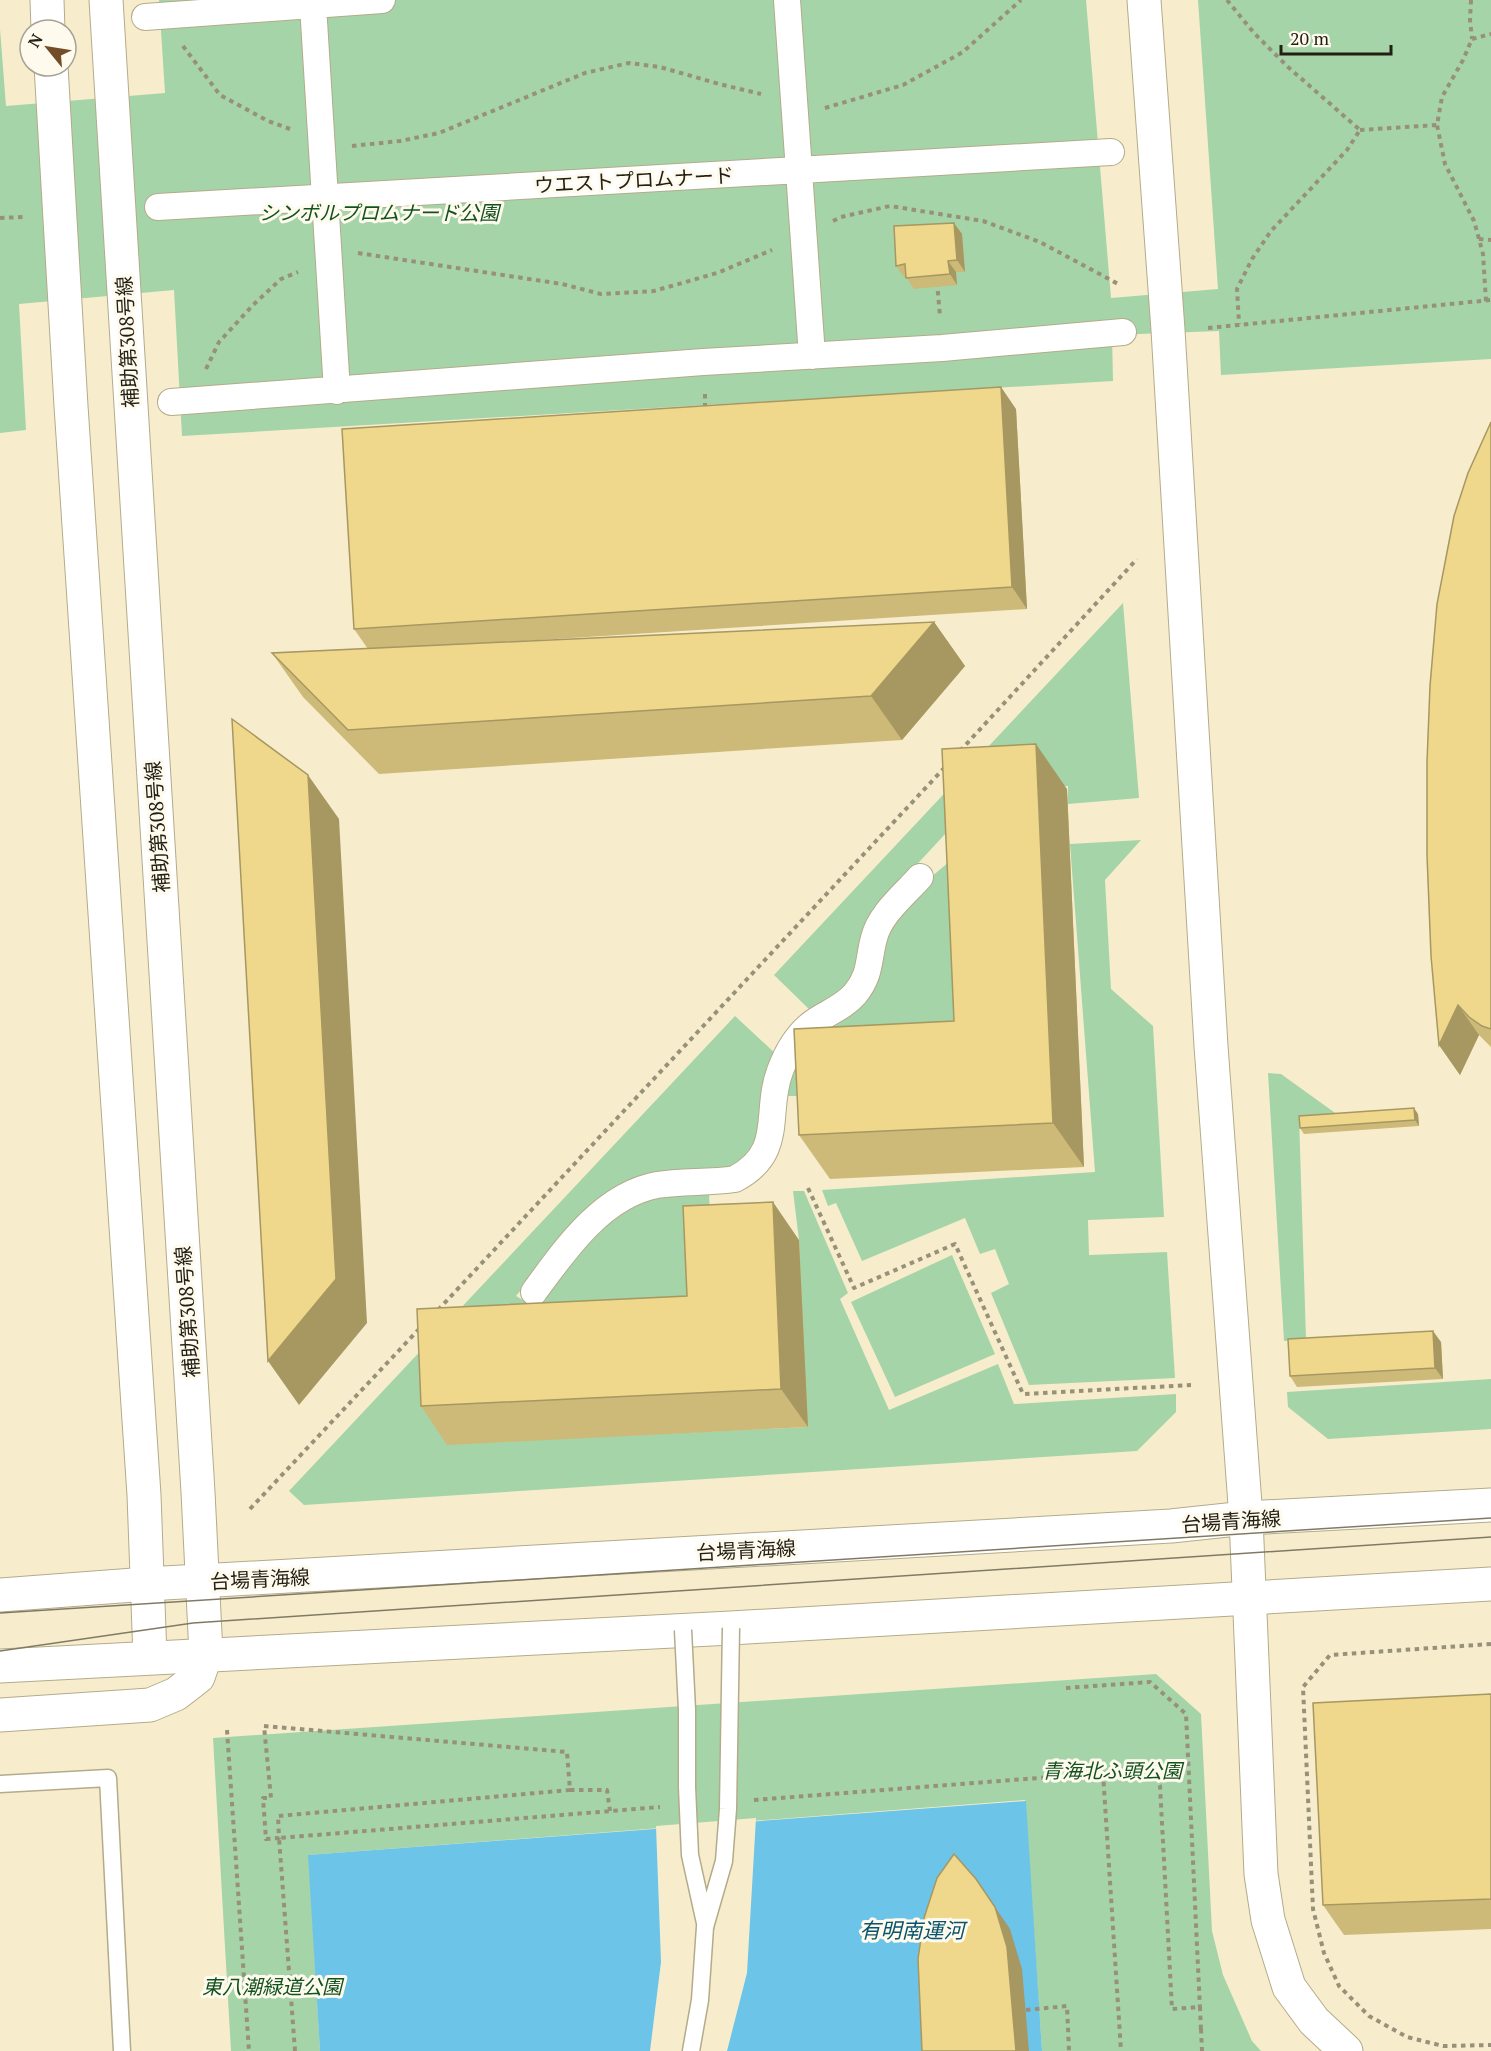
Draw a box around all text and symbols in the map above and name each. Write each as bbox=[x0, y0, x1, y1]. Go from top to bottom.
north arrow bbox=[18, 18, 78, 78]
scale bar bbox=[1281, 18, 1390, 56]
text: 20 m bbox=[1290, 26, 1330, 50]
text: N bbox=[22, 30, 48, 51]
street label: ウエストプロムナード bbox=[533, 161, 735, 199]
park label: シンボルプロムナード公園 bbox=[259, 199, 502, 226]
street label: 補助第308号線 bbox=[110, 275, 144, 409]
street label: 補助第308号線 bbox=[139, 760, 175, 894]
street label: 補助第308号線 bbox=[169, 1245, 205, 1379]
street label: 台場青海線 bbox=[1180, 1504, 1282, 1538]
street label: 台場青海線 bbox=[695, 1534, 797, 1566]
street label: 台場青海線 bbox=[209, 1563, 311, 1595]
park label: 青海北ふ頭公園 bbox=[1042, 1757, 1185, 1784]
water label: 有明南運河 bbox=[860, 1916, 968, 1944]
park label: 東八潮緑道公園 bbox=[202, 1973, 345, 2000]

